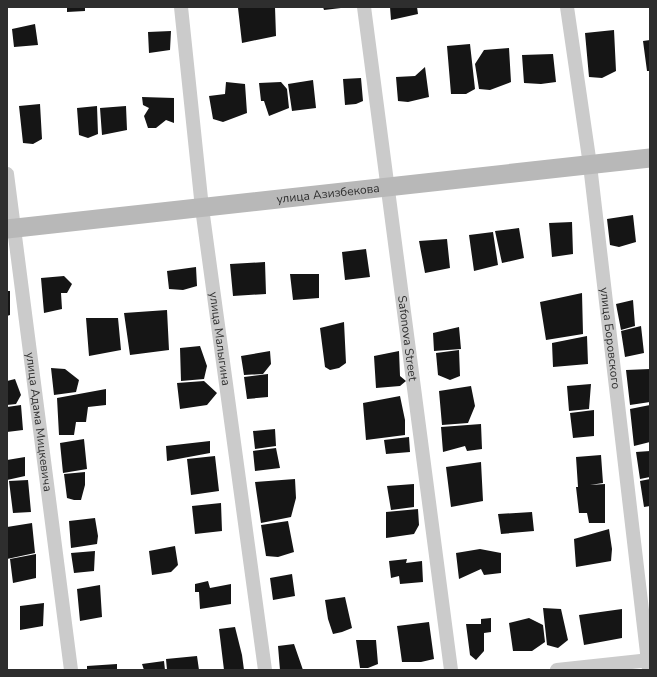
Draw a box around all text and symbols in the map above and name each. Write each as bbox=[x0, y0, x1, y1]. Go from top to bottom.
street label: улица Азизбекова bbox=[276, 180, 380, 207]
street label: улица Боровского bbox=[596, 286, 624, 390]
street label: улица Малыгина bbox=[205, 291, 234, 387]
street label: Safonova Street bbox=[394, 294, 421, 383]
street label: улица Адама Мицкевича bbox=[22, 351, 56, 493]

